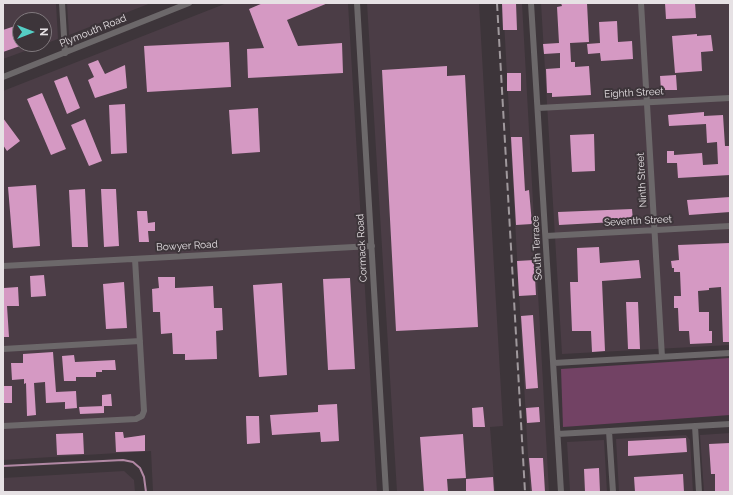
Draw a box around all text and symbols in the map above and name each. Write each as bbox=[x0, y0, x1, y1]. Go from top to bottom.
north arrow bbox=[12, 12, 52, 52]
street label: Plymouth Road bbox=[58, 12, 128, 50]
text: N bbox=[37, 28, 50, 36]
street label: Eighth Street bbox=[604, 85, 664, 101]
street label: Ninth Street bbox=[635, 152, 649, 208]
street label: Seventh Street bbox=[604, 213, 672, 229]
street label: Cormack Road bbox=[354, 214, 370, 282]
street label: South Terrace bbox=[529, 216, 545, 280]
street label: Bowyer Road bbox=[156, 238, 218, 254]

